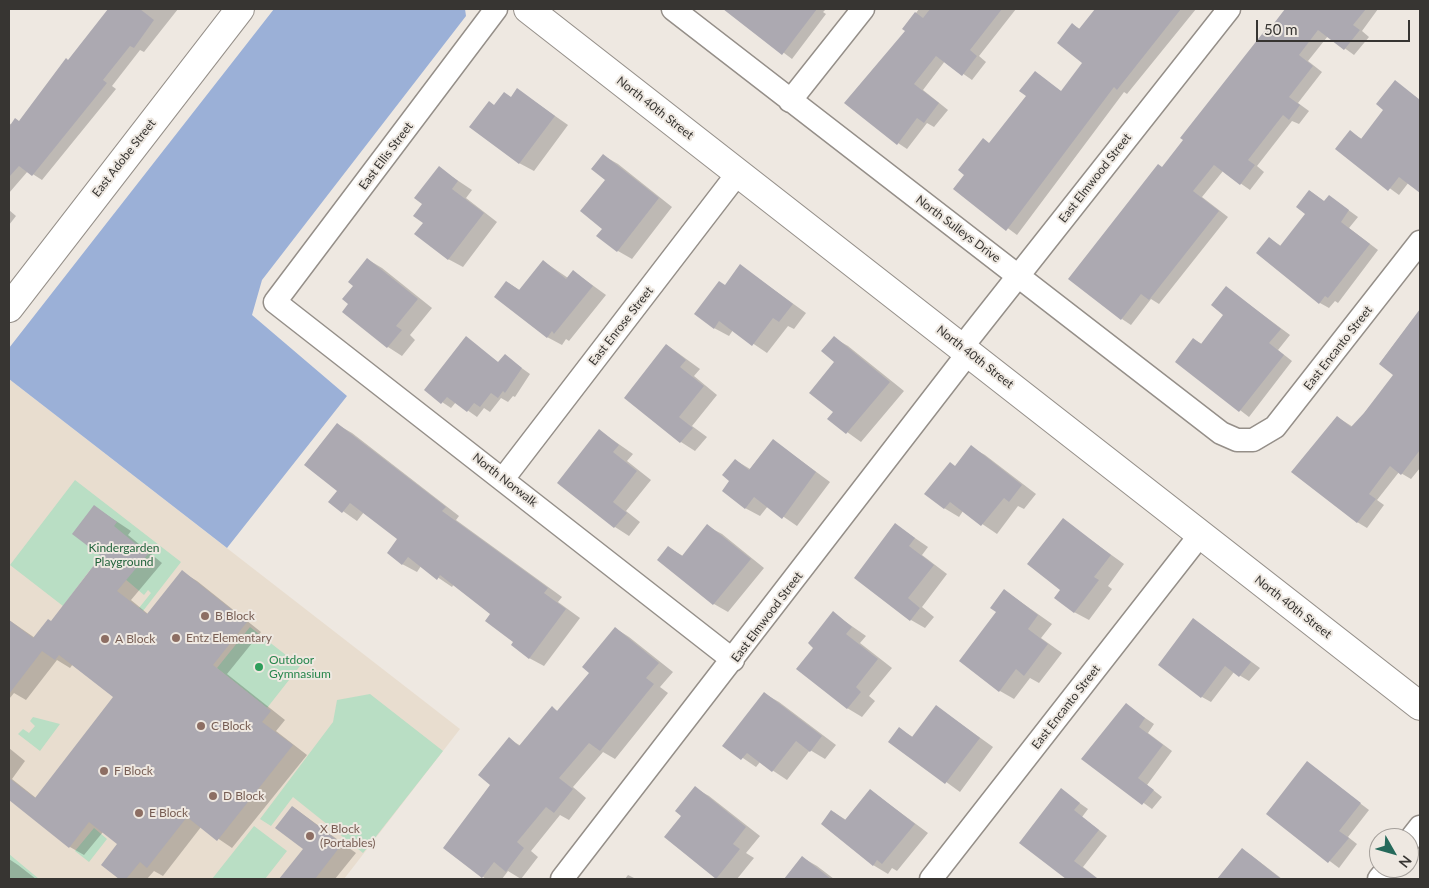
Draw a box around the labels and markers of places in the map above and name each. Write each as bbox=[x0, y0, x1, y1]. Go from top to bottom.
place label: B Block bbox=[215, 609, 255, 623]
marker: B Block bbox=[199, 610, 211, 622]
place label: Entz Elementary bbox=[186, 631, 272, 645]
place label: A Block bbox=[115, 632, 155, 646]
marker: Entz Elementary bbox=[170, 632, 182, 644]
marker: A Block bbox=[99, 633, 111, 645]
place label: Outdoor Gymnasium bbox=[269, 653, 331, 681]
marker: Outdoor Gymnasium bbox=[253, 661, 265, 673]
place label: C Block bbox=[211, 719, 251, 733]
marker: C Block bbox=[195, 720, 207, 732]
place label: F Block bbox=[114, 764, 153, 778]
marker: F Block bbox=[98, 765, 110, 777]
place label: D Block bbox=[223, 789, 264, 803]
marker: D Block bbox=[207, 790, 219, 802]
place label: E Block bbox=[149, 806, 188, 820]
marker: E Block bbox=[133, 807, 145, 819]
place label: X Block (Portables) bbox=[320, 822, 376, 850]
marker: X Block (Portables) bbox=[304, 830, 316, 842]

